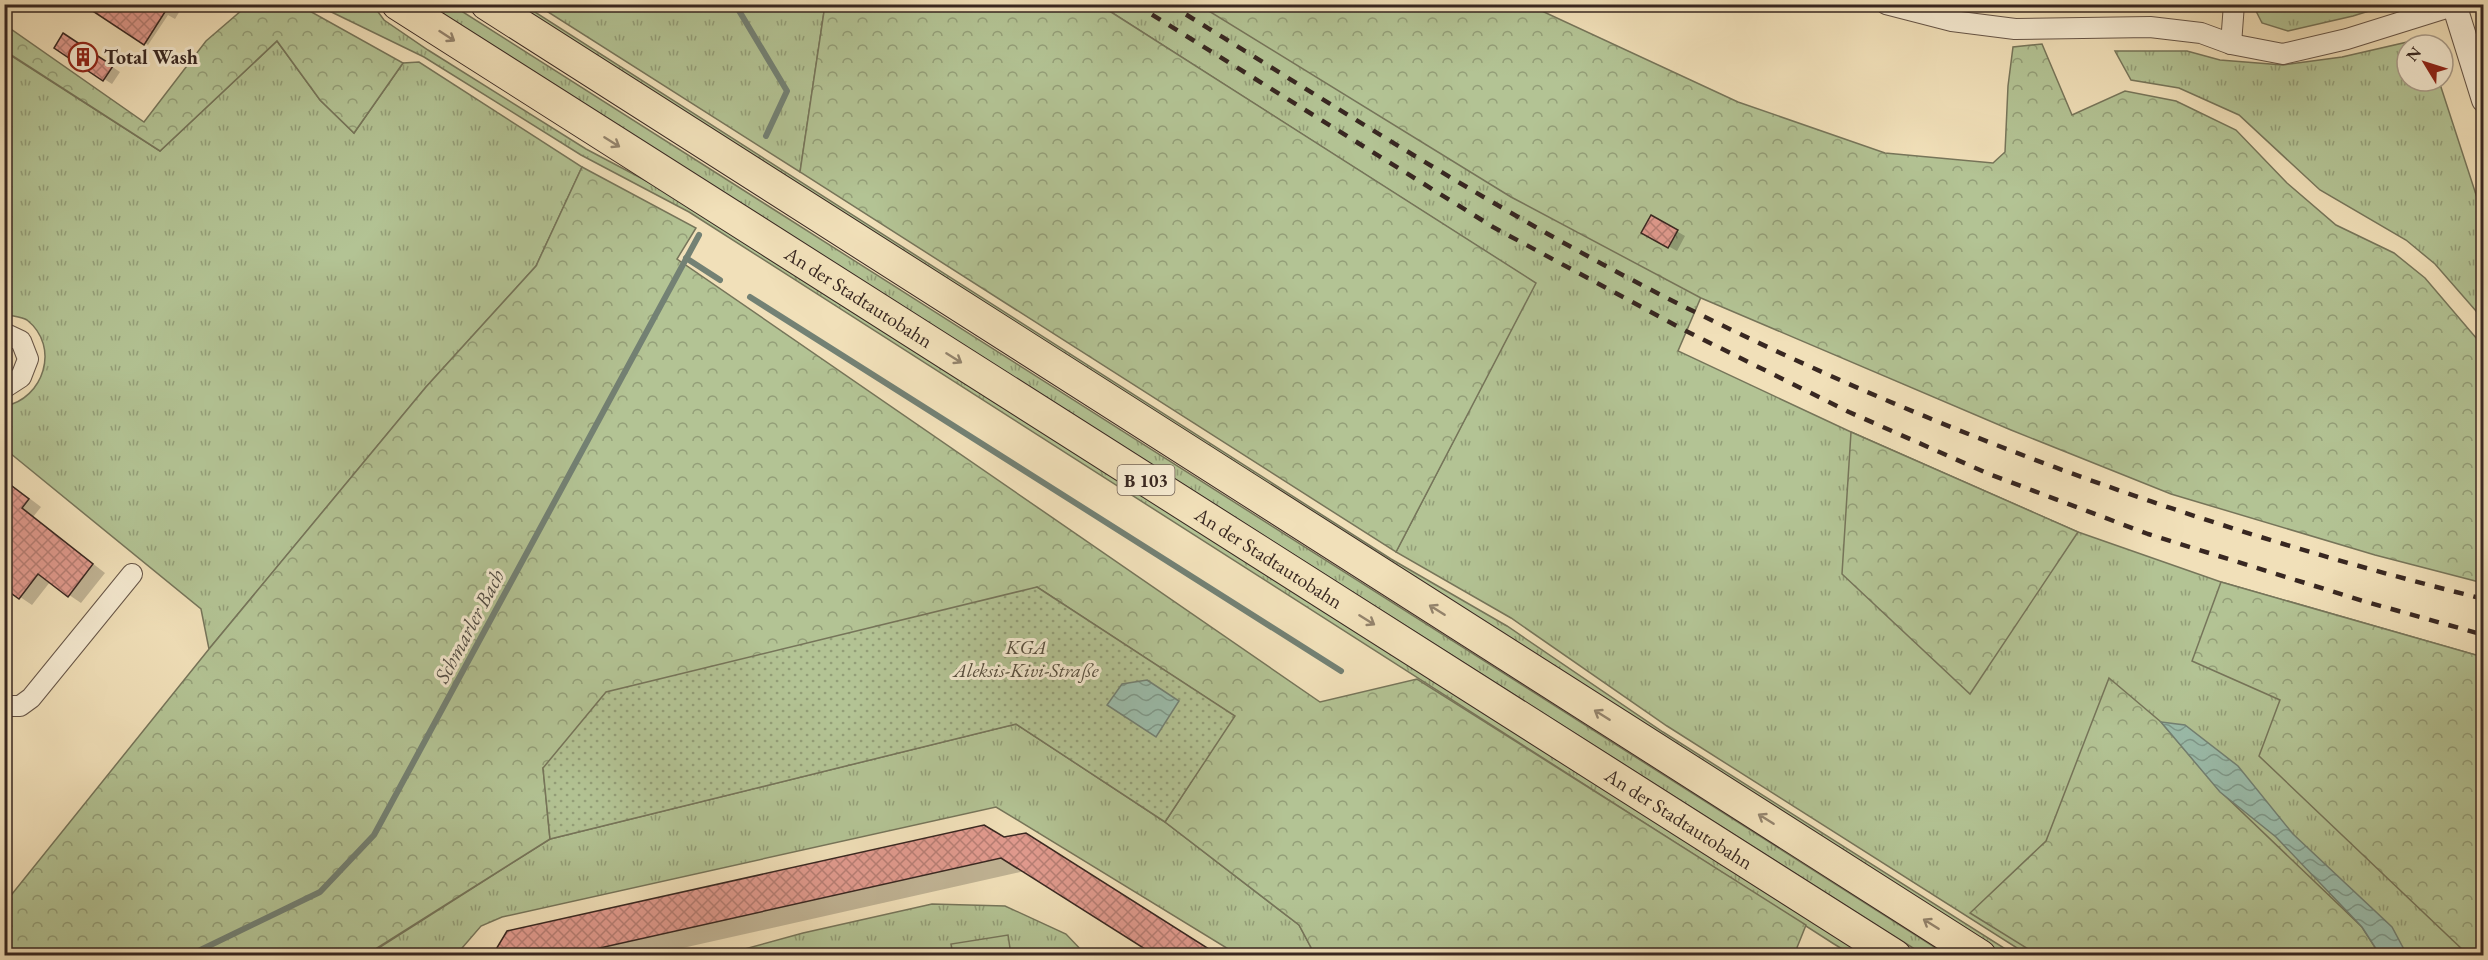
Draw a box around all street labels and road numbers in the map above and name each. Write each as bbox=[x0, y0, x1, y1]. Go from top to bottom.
street label: An der Stadtautobahn bbox=[779, 240, 938, 354]
road number: B 103 bbox=[1118, 465, 1174, 495]
street label: An der Stadtautobahn bbox=[1189, 501, 1348, 615]
street label: An der Stadtautobahn bbox=[1599, 761, 1758, 876]

